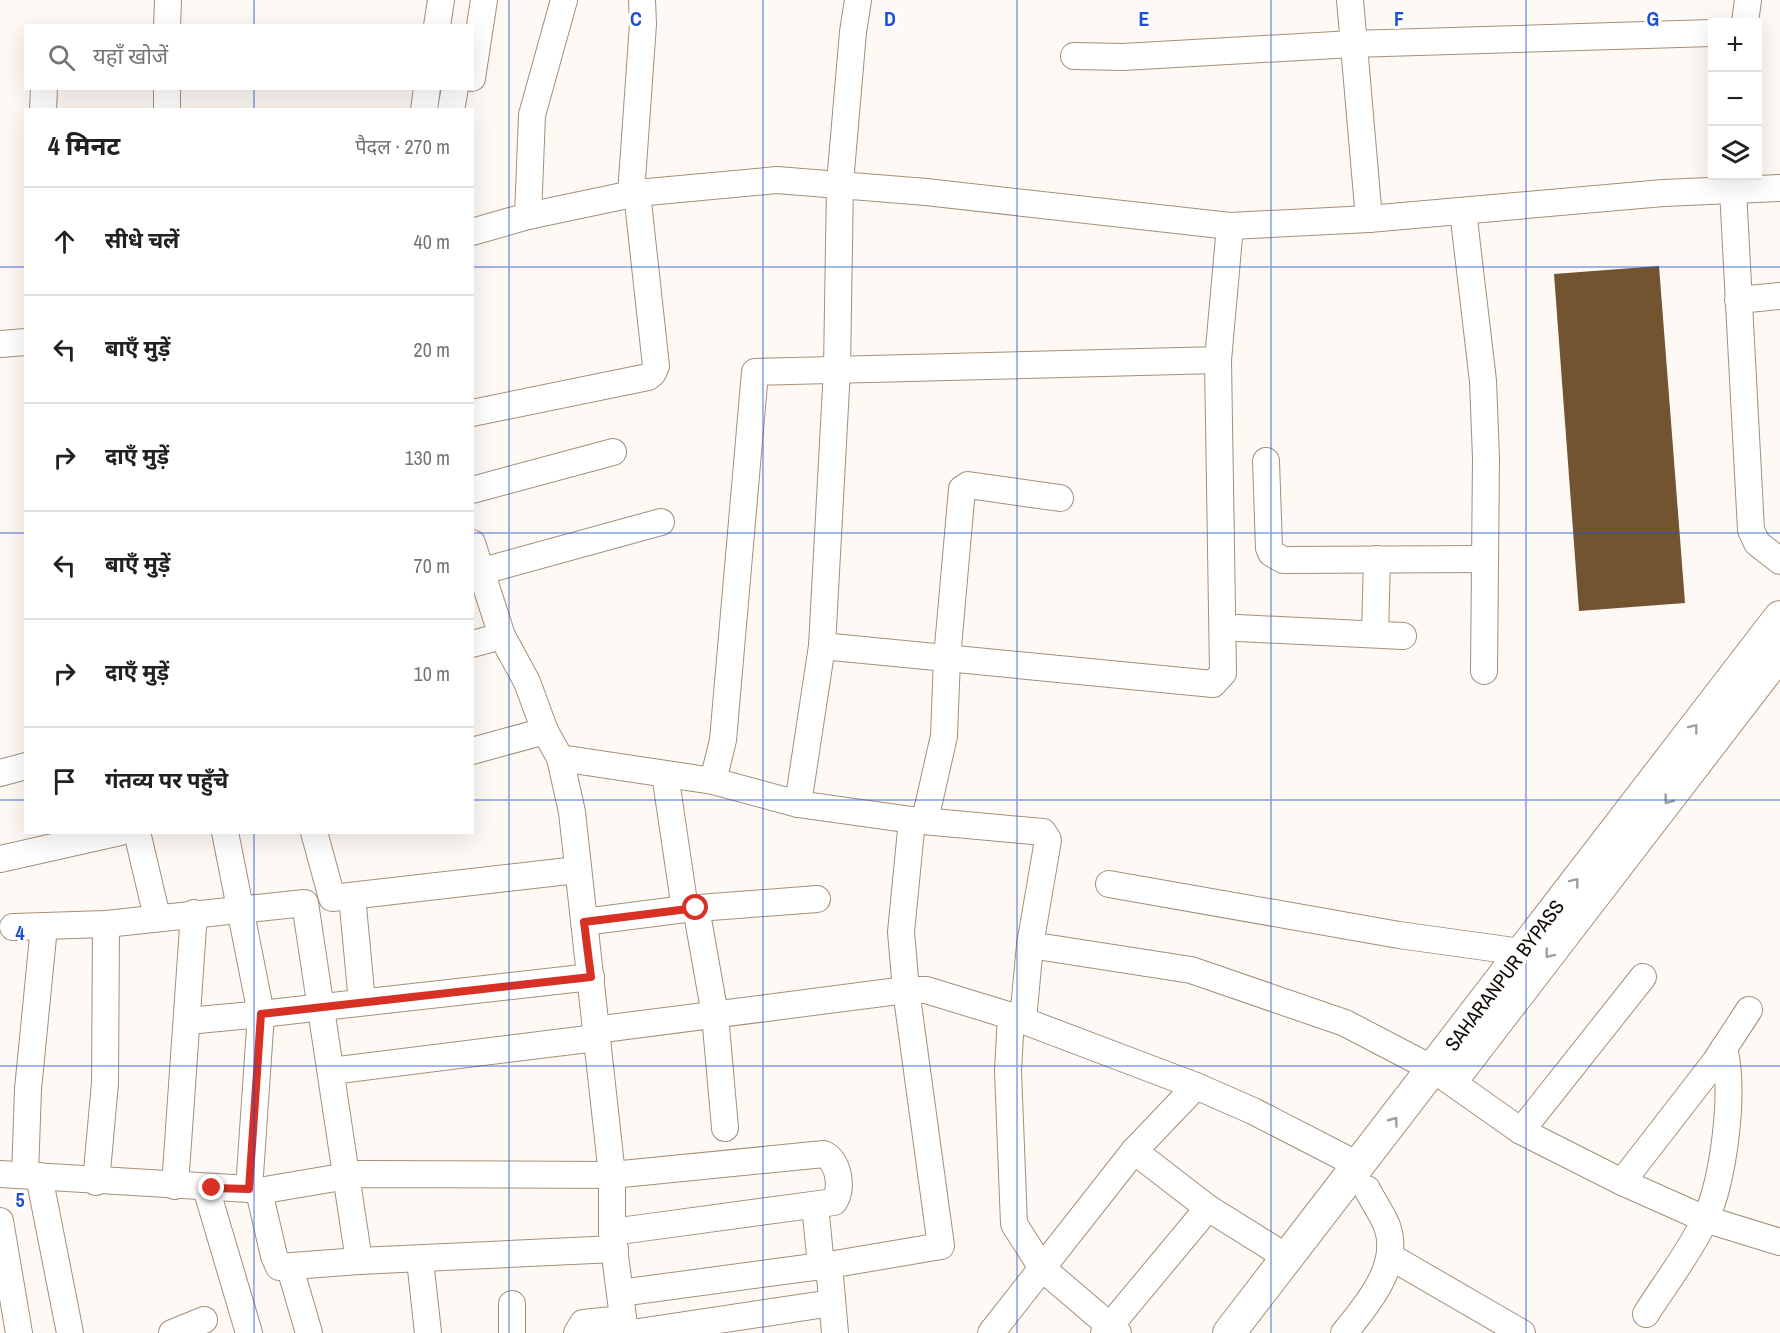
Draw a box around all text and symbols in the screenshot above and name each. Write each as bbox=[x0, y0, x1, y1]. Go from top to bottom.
text: C bbox=[630, 5, 642, 32]
text: D bbox=[884, 5, 896, 32]
text: E bbox=[1139, 5, 1150, 32]
text: F bbox=[1394, 5, 1404, 32]
text: G bbox=[1647, 5, 1659, 32]
map controls bbox=[1708, 18, 1762, 180]
button: + bbox=[1708, 18, 1762, 72]
search box bbox=[24, 24, 474, 90]
icon: search bbox=[45, 41, 78, 74]
text: यहाँ खोजें bbox=[93, 41, 168, 71]
button: − bbox=[1708, 72, 1762, 126]
button: layers bbox=[1708, 126, 1762, 180]
text: 4 मिनट bbox=[48, 128, 120, 163]
text: पैदल · 270 m bbox=[355, 133, 450, 160]
icon: ahead bbox=[48, 225, 81, 258]
text: सीधे चलें bbox=[105, 225, 179, 255]
text: 40 m bbox=[414, 228, 450, 255]
icon: left bbox=[48, 333, 81, 366]
text: बाएँ मुड़ें bbox=[105, 333, 170, 363]
text: 20 m bbox=[414, 336, 450, 363]
icon: right bbox=[48, 441, 81, 474]
text: दाएँ मुड़ें bbox=[105, 441, 169, 471]
text: 130 m bbox=[404, 444, 450, 471]
icon: left bbox=[48, 549, 81, 582]
text: बाएँ मुड़ें bbox=[105, 549, 170, 579]
text: 70 m bbox=[414, 552, 450, 579]
icon: right bbox=[48, 657, 81, 690]
text: दाएँ मुड़ें bbox=[105, 657, 169, 687]
text: 10 m bbox=[414, 660, 450, 687]
one-way arrow bbox=[1687, 724, 1698, 735]
icon: arrive bbox=[48, 765, 81, 798]
text: गंतव्य पर पहुँचे bbox=[105, 765, 228, 795]
one-way arrow bbox=[1664, 793, 1675, 804]
one-way arrow bbox=[1567, 878, 1578, 889]
route start bbox=[682, 894, 708, 920]
street label: SAHARANPUR BYPASS bbox=[1438, 894, 1570, 1056]
text: 4 bbox=[15, 919, 25, 946]
one-way arrow bbox=[1545, 947, 1556, 958]
one-way arrow bbox=[1386, 1117, 1397, 1128]
route end bbox=[198, 1174, 224, 1200]
text: 5 bbox=[15, 1186, 25, 1213]

